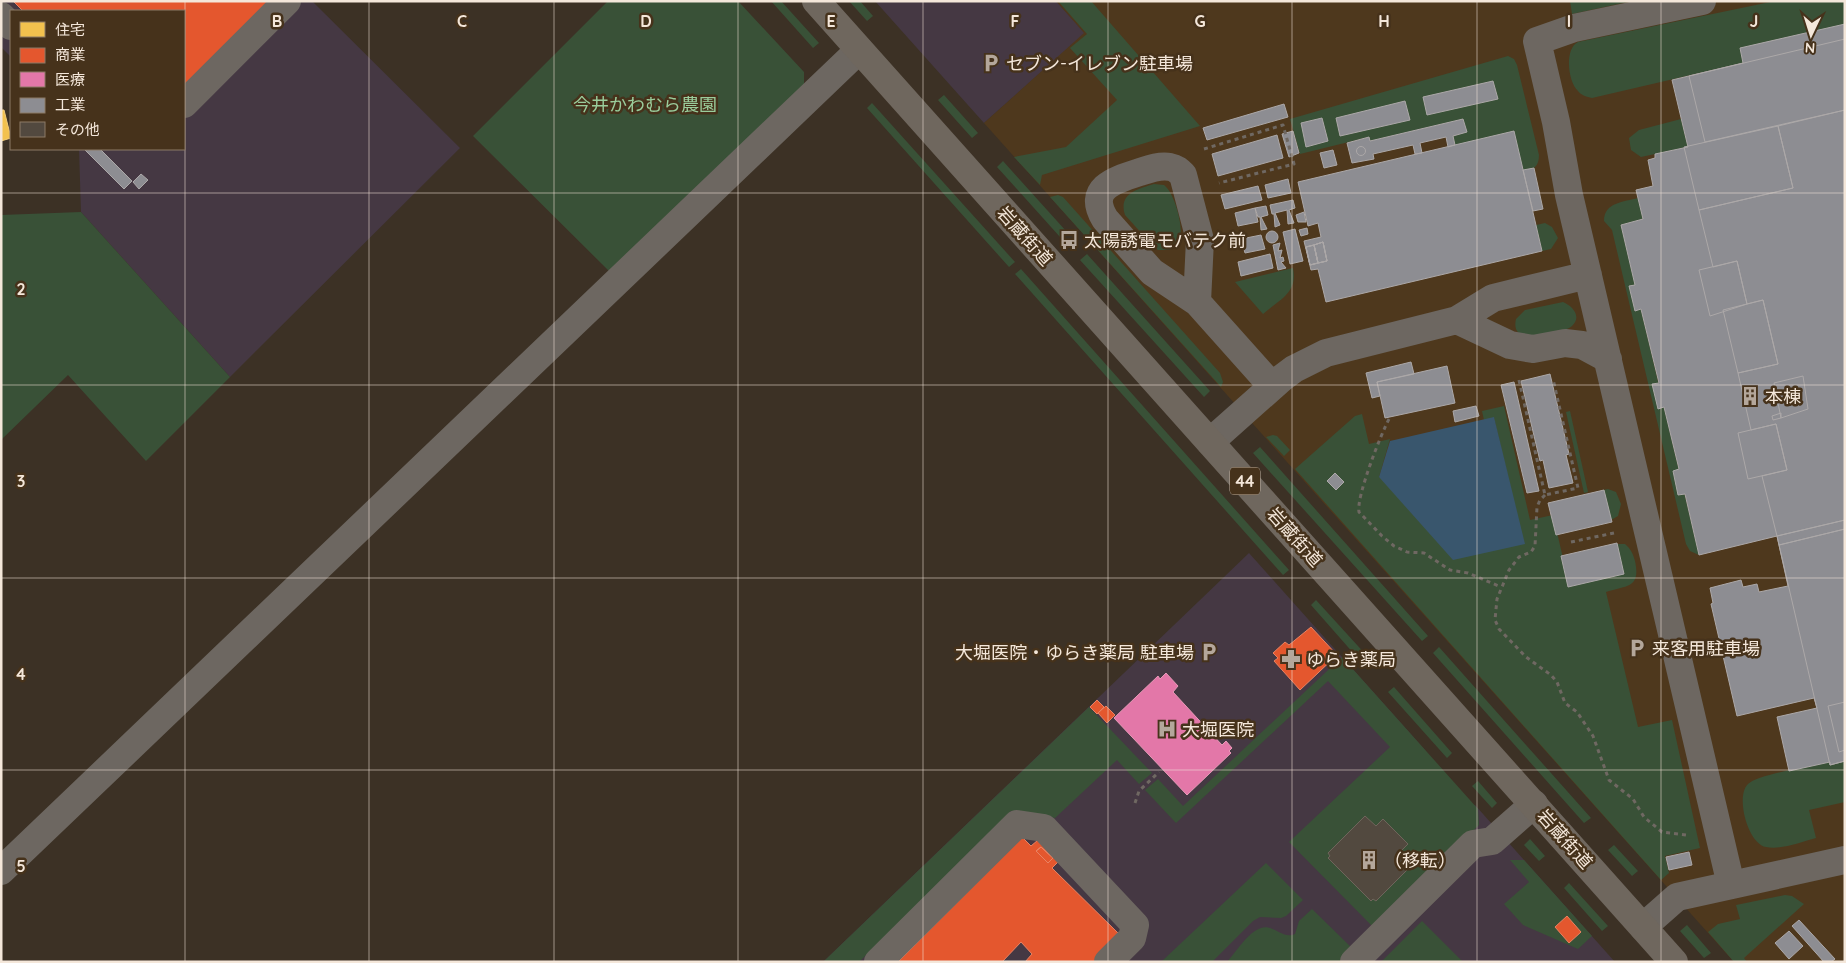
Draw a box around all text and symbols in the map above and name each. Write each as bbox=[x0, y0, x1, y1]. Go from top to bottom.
legend bbox=[10, 10, 185, 150]
north arrow bbox=[1786, 10, 1836, 60]
text: B bbox=[272, 11, 282, 31]
text: C bbox=[457, 11, 467, 31]
text: D bbox=[640, 11, 652, 31]
text: E bbox=[826, 11, 836, 31]
text: F bbox=[1011, 11, 1020, 31]
text: G bbox=[1194, 11, 1206, 31]
text: H bbox=[1378, 11, 1390, 31]
text: I bbox=[1567, 11, 1571, 31]
text: J bbox=[1750, 11, 1758, 31]
text: 住宅 bbox=[55, 20, 85, 39]
text: N bbox=[1804, 39, 1816, 57]
text: 商業 bbox=[55, 45, 85, 64]
parking icon: セブン-イレブン駐車場 bbox=[980, 52, 1002, 74]
place label: セブン-イレブン駐車場 bbox=[1006, 52, 1193, 75]
text: 医療 bbox=[55, 70, 85, 89]
park label: 今井かわむら農園 bbox=[573, 93, 717, 116]
text: 工業 bbox=[55, 95, 85, 114]
text: その他 bbox=[55, 120, 100, 139]
street label: 岩蔵街道 bbox=[992, 202, 1058, 270]
bus stop icon: 太陽誘電モバテク前 bbox=[1058, 229, 1080, 251]
place label: 太陽誘電モバテク前 bbox=[1084, 229, 1246, 252]
text: 2 bbox=[16, 279, 26, 299]
building icon: 本棟 bbox=[1739, 385, 1761, 407]
place label: 本棟 bbox=[1765, 385, 1801, 408]
road number: 44 bbox=[1230, 468, 1260, 494]
text: 3 bbox=[17, 471, 25, 491]
street label: 岩蔵街道 bbox=[1262, 503, 1328, 571]
parking icon: 来客用駐車場 bbox=[1626, 637, 1648, 659]
place label: 来客用駐車場 bbox=[1652, 637, 1760, 660]
place label: 大堀医院・ゆらき薬局 駐車場 bbox=[955, 641, 1194, 664]
parking icon: 大堀医院・ゆらき薬局 駐車場 bbox=[1198, 641, 1220, 663]
pharmacy icon: ゆらき薬局 bbox=[1280, 648, 1302, 670]
place label: ゆらき薬局 bbox=[1306, 648, 1396, 671]
text: 4 bbox=[16, 664, 26, 684]
hospital icon: 大堀医院 bbox=[1156, 718, 1178, 740]
place label: 大堀医院 bbox=[1182, 718, 1254, 741]
street label: 岩蔵街道 bbox=[1532, 805, 1598, 873]
building icon: （移転） bbox=[1358, 849, 1380, 871]
place label: （移転） bbox=[1384, 849, 1456, 872]
text: 5 bbox=[16, 856, 26, 876]

